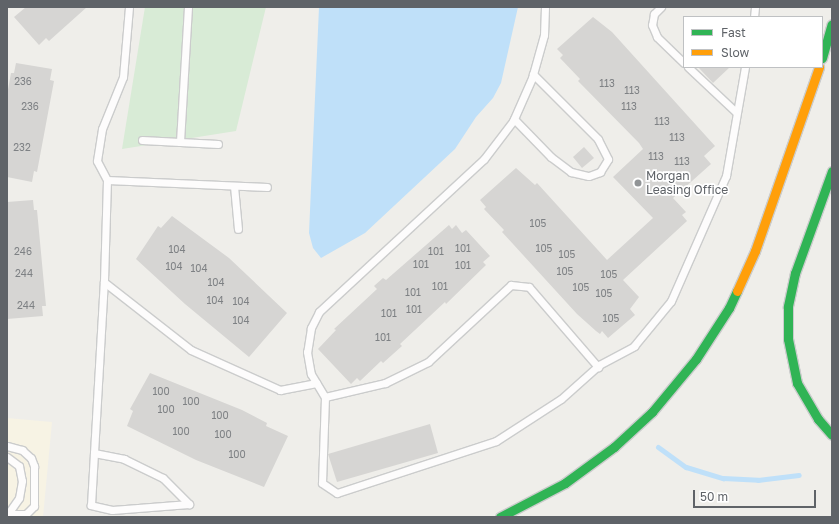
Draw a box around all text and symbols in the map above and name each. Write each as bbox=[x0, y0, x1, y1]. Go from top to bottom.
legend bbox=[683, 16, 823, 68]
text: Fast bbox=[721, 25, 746, 40]
text: Slow bbox=[721, 45, 749, 60]
house number: 236 bbox=[14, 76, 32, 88]
house number: 113 bbox=[599, 78, 615, 90]
house number: 113 bbox=[624, 85, 640, 97]
house number: 236 bbox=[21, 101, 39, 113]
house number: 113 bbox=[621, 101, 637, 113]
house number: 113 bbox=[654, 116, 670, 128]
house number: 113 bbox=[669, 132, 685, 144]
house number: 232 bbox=[13, 142, 31, 154]
house number: 113 bbox=[648, 151, 664, 163]
house number: 113 bbox=[674, 156, 690, 168]
place label: Morgan Leasing Office bbox=[646, 169, 728, 197]
marker: Morgan Leasing Office bbox=[633, 178, 643, 188]
house number: 105 bbox=[530, 218, 546, 230]
house number: 101 bbox=[455, 243, 471, 255]
house number: 105 bbox=[536, 243, 552, 255]
house number: 104 bbox=[168, 244, 186, 256]
house number: 246 bbox=[14, 246, 32, 258]
house number: 101 bbox=[428, 246, 444, 258]
house number: 105 bbox=[559, 249, 575, 261]
house number: 101 bbox=[413, 259, 429, 271]
house number: 101 bbox=[455, 260, 471, 272]
house number: 104 bbox=[165, 261, 183, 273]
house number: 104 bbox=[190, 263, 208, 275]
house number: 105 bbox=[557, 266, 573, 278]
house number: 244 bbox=[15, 268, 33, 280]
house number: 105 bbox=[601, 269, 617, 281]
house number: 104 bbox=[207, 277, 225, 289]
house number: 101 bbox=[432, 281, 448, 293]
house number: 105 bbox=[573, 282, 589, 294]
house number: 101 bbox=[405, 287, 421, 299]
house number: 105 bbox=[596, 288, 612, 300]
house number: 104 bbox=[206, 295, 224, 307]
house number: 104 bbox=[232, 296, 250, 308]
house number: 244 bbox=[17, 300, 35, 312]
house number: 101 bbox=[406, 304, 422, 316]
house number: 101 bbox=[381, 308, 397, 320]
house number: 105 bbox=[603, 313, 619, 325]
house number: 104 bbox=[232, 315, 250, 327]
house number: 101 bbox=[375, 332, 391, 344]
house number: 100 bbox=[152, 386, 170, 398]
house number: 100 bbox=[182, 396, 200, 408]
house number: 100 bbox=[157, 404, 175, 416]
house number: 100 bbox=[211, 410, 229, 422]
house number: 100 bbox=[172, 426, 190, 438]
house number: 100 bbox=[214, 429, 232, 441]
house number: 100 bbox=[228, 449, 246, 461]
scale bar bbox=[695, 482, 818, 508]
text: 50 m bbox=[700, 489, 728, 504]

